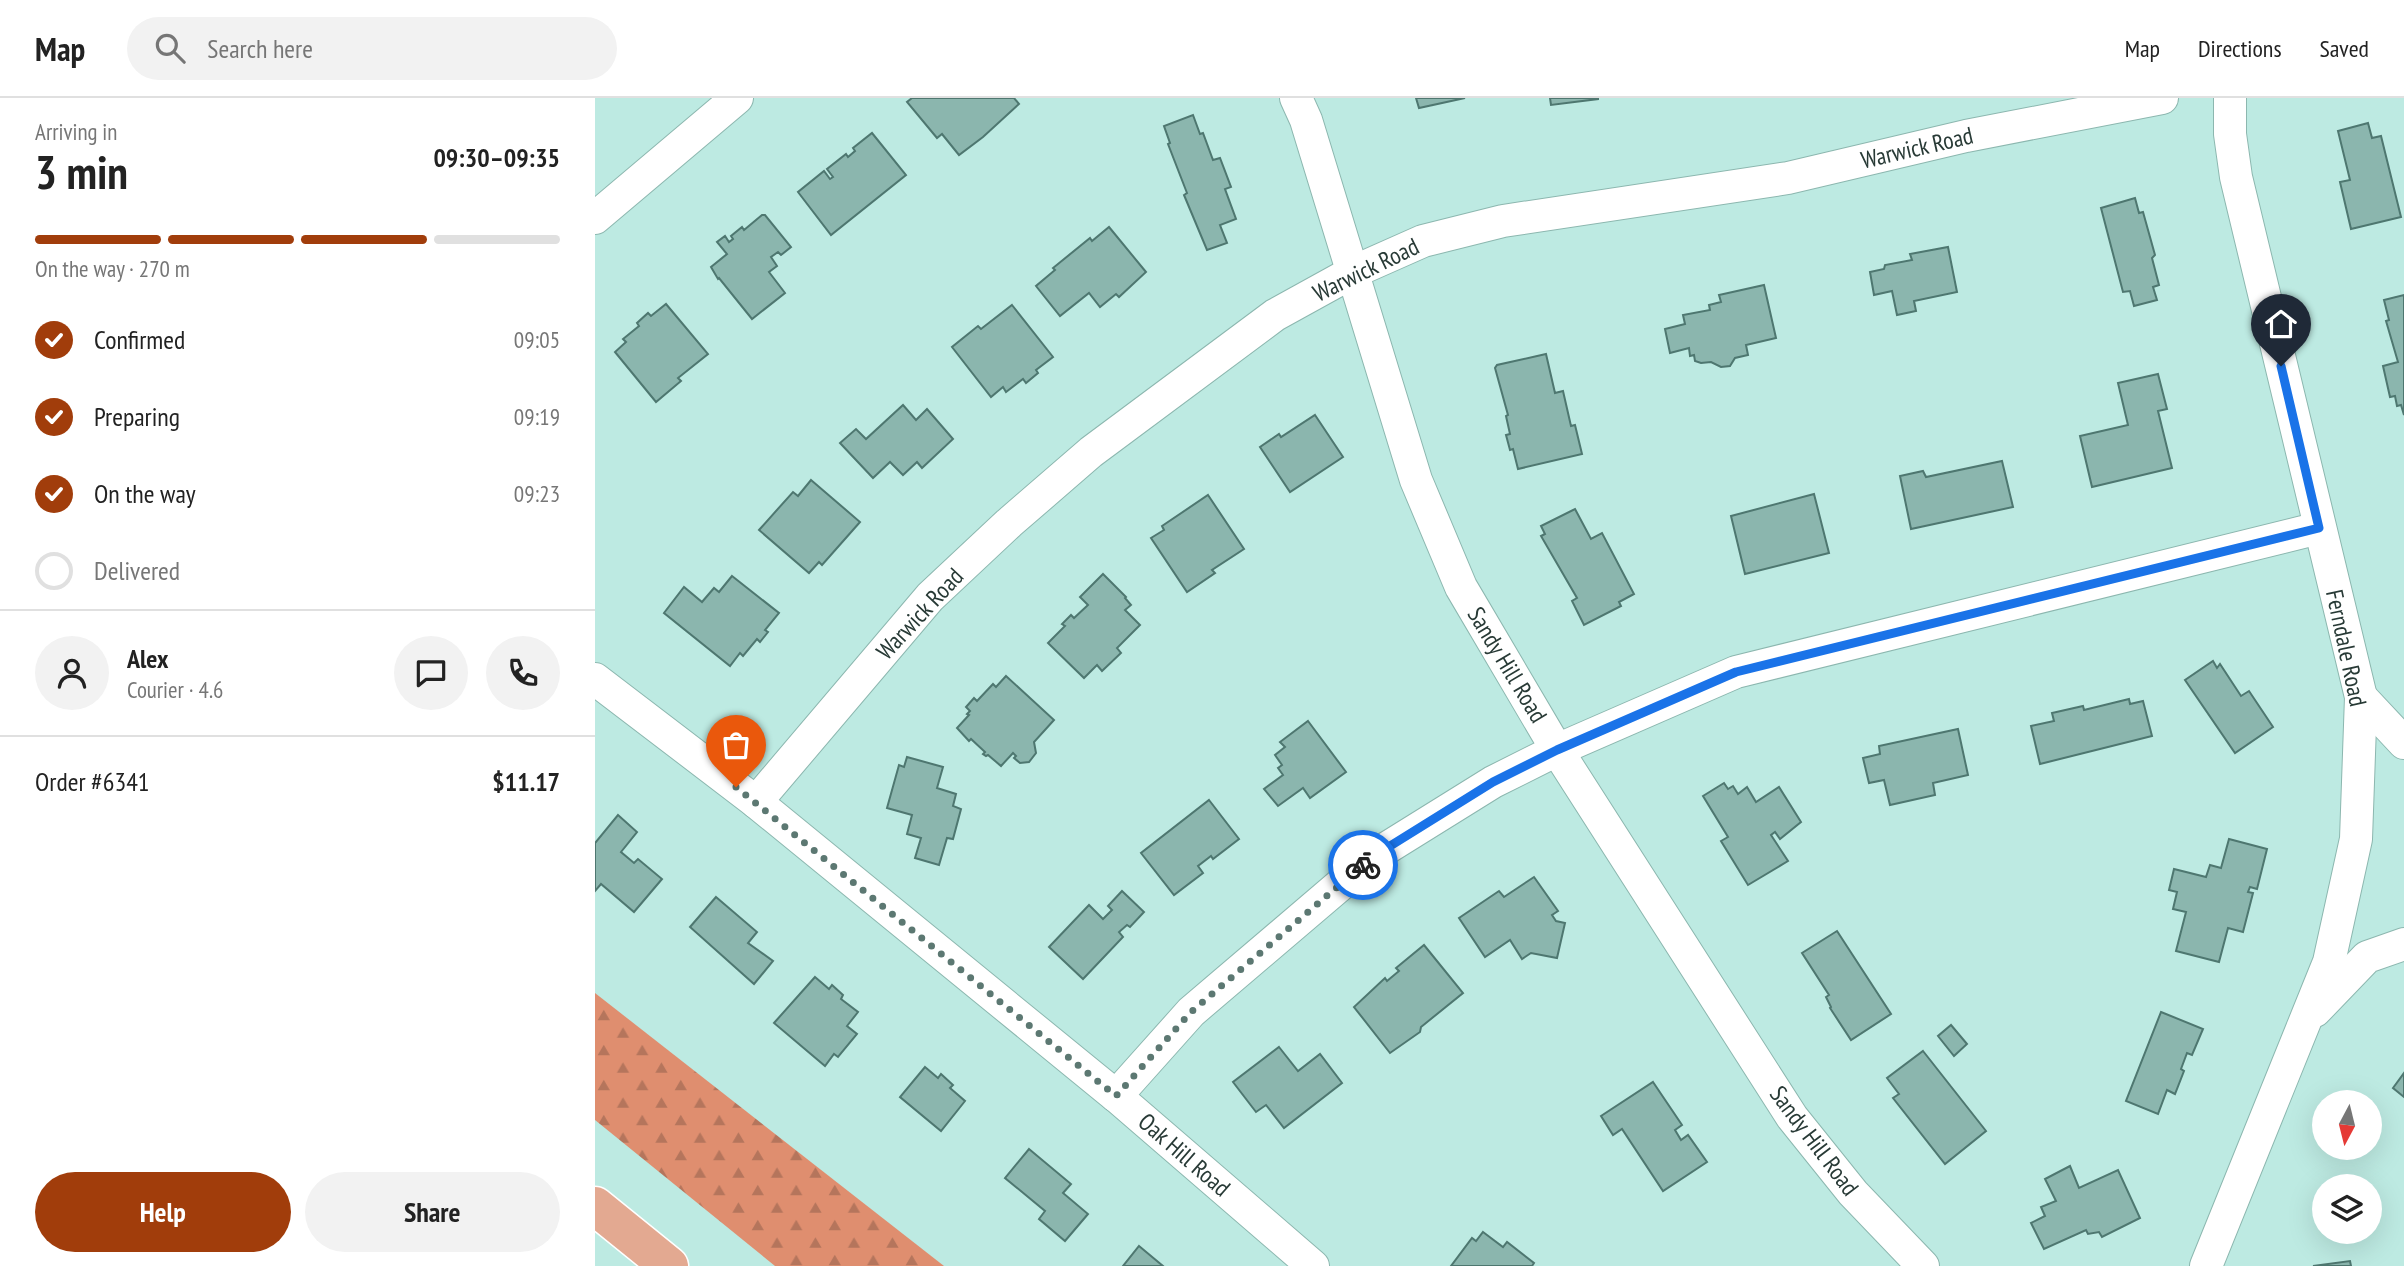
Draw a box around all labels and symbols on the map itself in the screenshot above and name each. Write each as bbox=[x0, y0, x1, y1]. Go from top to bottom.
street label: Warwick Road bbox=[1858, 120, 1976, 175]
street label: Warwick Road bbox=[1308, 231, 1424, 309]
pin bbox=[2251, 294, 2311, 366]
street label: Warwick Road bbox=[869, 561, 970, 666]
street label: Ferndale Road bbox=[2319, 587, 2374, 709]
street label: Sandy Hill Road bbox=[1461, 601, 1554, 728]
pin bbox=[706, 715, 766, 787]
courier bbox=[1328, 830, 1398, 900]
street label: Sandy Hill Road bbox=[1763, 1080, 1866, 1202]
north arrow bbox=[2312, 1090, 2382, 1160]
street label: Oak Hill Road bbox=[1132, 1106, 1237, 1203]

